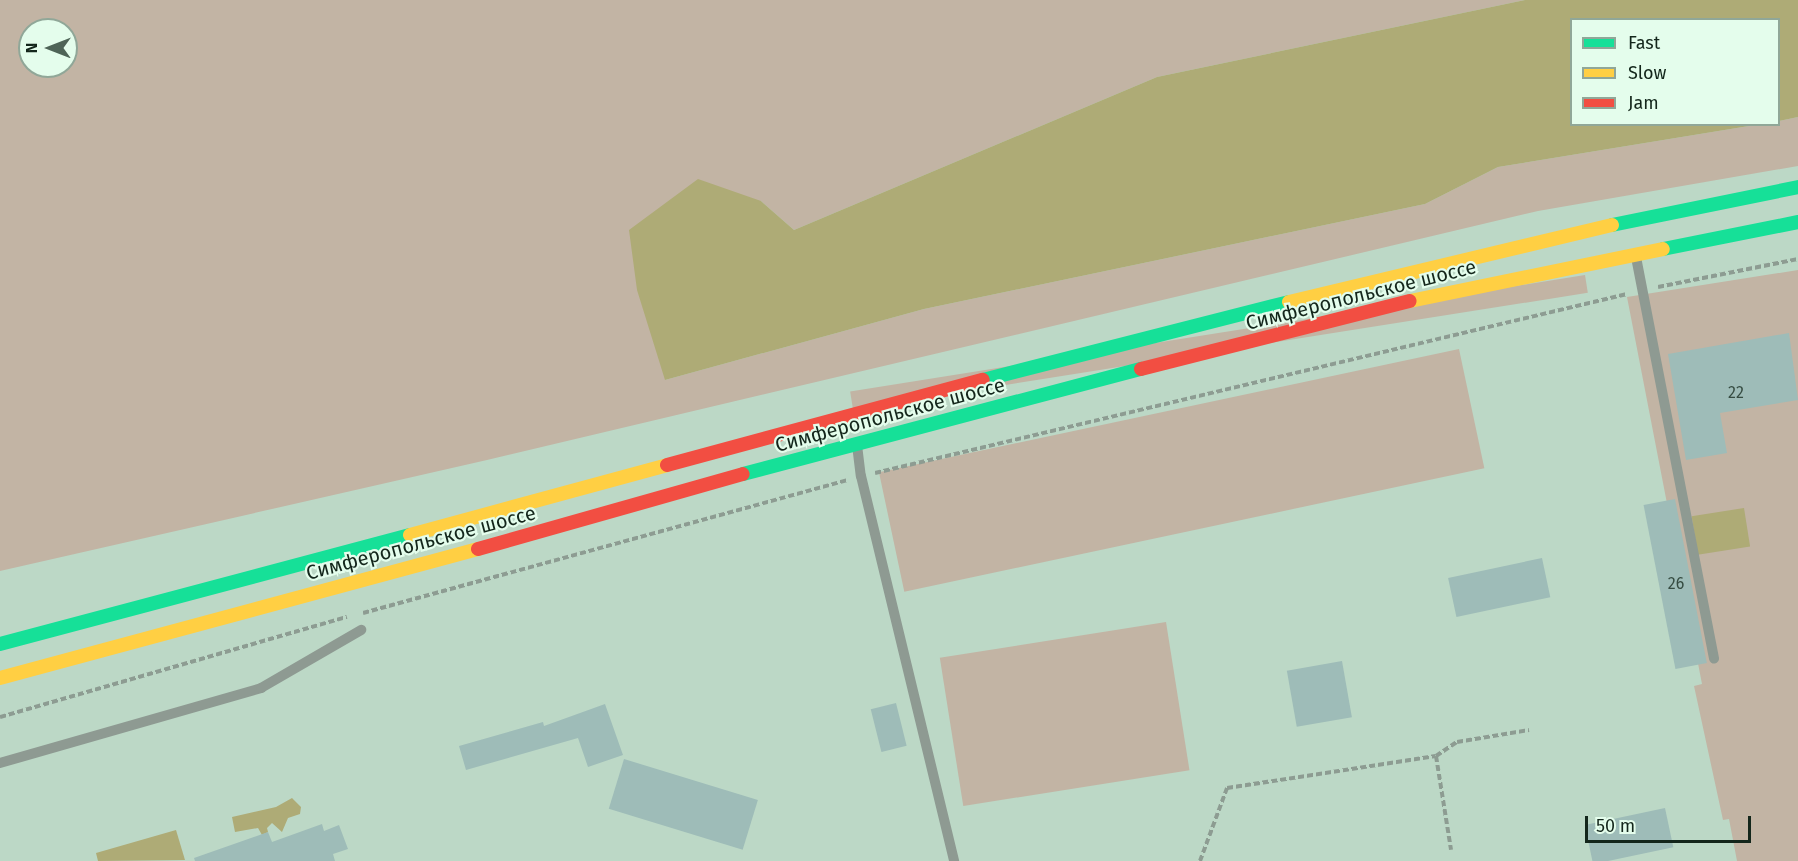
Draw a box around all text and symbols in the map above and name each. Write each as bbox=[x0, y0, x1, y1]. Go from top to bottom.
north arrow bbox=[18, 18, 78, 78]
legend bbox=[1570, 18, 1780, 126]
text: Fast bbox=[1628, 32, 1660, 54]
text: N bbox=[22, 43, 41, 53]
text: Slow bbox=[1628, 62, 1666, 84]
text: Jam bbox=[1628, 92, 1659, 114]
street label: Симферопольское шоссе bbox=[1243, 255, 1479, 335]
street label: Симферопольское шоссе bbox=[773, 373, 1007, 457]
house number: 22 bbox=[1728, 383, 1744, 403]
street label: Симферопольское шоссе bbox=[304, 501, 538, 585]
house number: 26 bbox=[1668, 574, 1684, 594]
scale bar bbox=[1588, 804, 1754, 842]
text: 50 m bbox=[1596, 815, 1635, 837]

